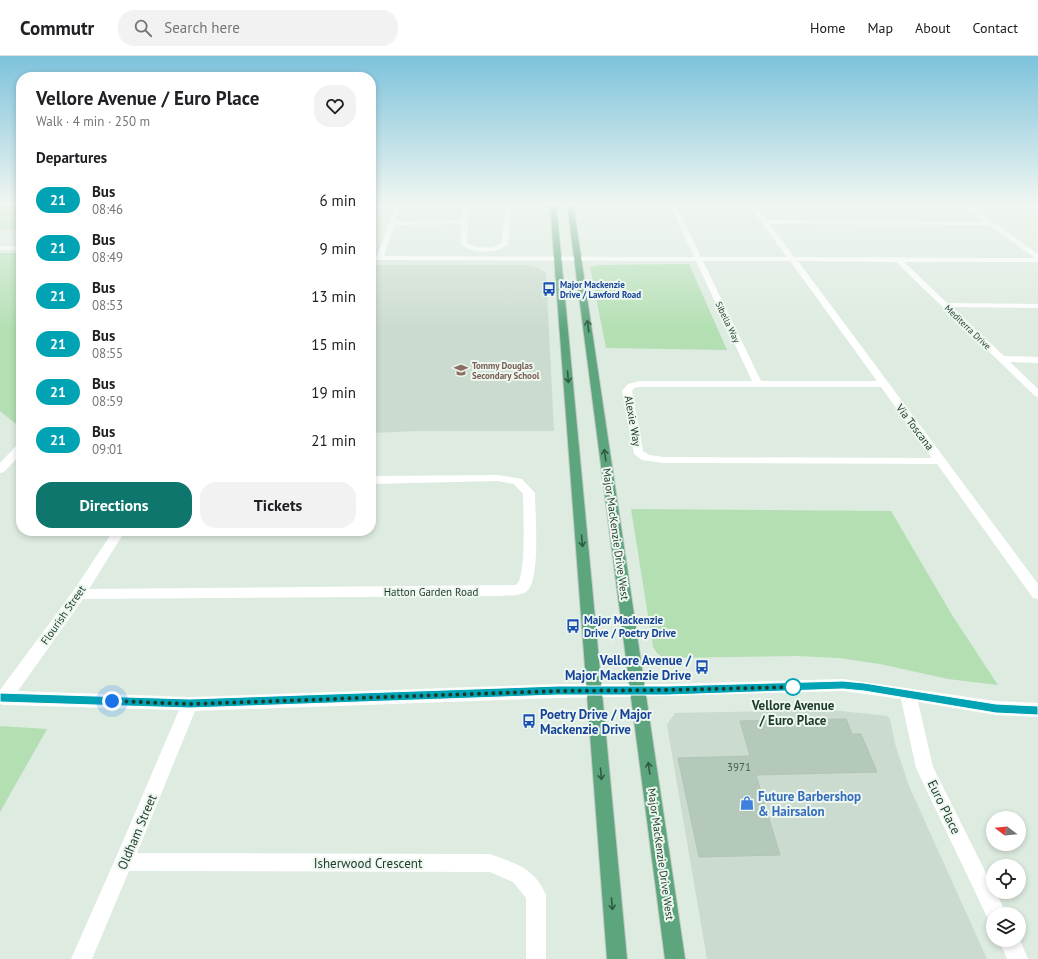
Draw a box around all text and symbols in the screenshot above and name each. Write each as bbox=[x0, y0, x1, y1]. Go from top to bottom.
search box bbox=[118, 10, 398, 46]
text: Commutr bbox=[20, 16, 94, 40]
icon: search bbox=[132, 17, 154, 39]
text: Search here bbox=[164, 18, 240, 37]
text: Home bbox=[810, 19, 845, 37]
text: Map bbox=[867, 19, 893, 37]
text: About bbox=[915, 19, 951, 37]
text: Contact bbox=[973, 19, 1018, 37]
button: heart bbox=[314, 85, 356, 127]
text: Vellore Avenue / Euro Place bbox=[36, 86, 259, 110]
text: Walk · 4 min · 250 m bbox=[36, 113, 150, 130]
text: Departures bbox=[36, 148, 107, 167]
text: Bus bbox=[92, 182, 115, 201]
text: 21 bbox=[50, 191, 66, 209]
text: 6 min bbox=[319, 191, 356, 210]
text: 08:46 bbox=[92, 201, 123, 218]
text: Bus bbox=[92, 230, 115, 249]
text: 21 bbox=[50, 239, 66, 257]
text: 9 min bbox=[319, 239, 356, 258]
text: 08:49 bbox=[92, 249, 123, 266]
text: Bus bbox=[92, 278, 115, 297]
place label: Major Mackenzie Drive / Lawford Road bbox=[560, 279, 641, 300]
bus stop icon: Major Mackenzie Drive / Lawford Road bbox=[541, 281, 557, 297]
text: 21 bbox=[50, 287, 66, 305]
text: 13 min bbox=[311, 287, 356, 306]
text: 08:53 bbox=[92, 297, 123, 314]
street label: Sibella Way bbox=[713, 300, 743, 345]
street label: Mediterra Drive bbox=[943, 302, 994, 352]
one-way arrow bbox=[584, 320, 591, 333]
text: Bus bbox=[92, 326, 115, 345]
text: 21 bbox=[50, 335, 66, 353]
text: 15 min bbox=[311, 335, 356, 354]
text: 08:55 bbox=[92, 345, 123, 362]
place label: Tommy Douglas Secondary School bbox=[472, 360, 540, 381]
school or university icon: Tommy Douglas Secondary School bbox=[453, 362, 469, 378]
one-way arrow bbox=[565, 370, 572, 383]
text: Bus bbox=[92, 374, 115, 393]
text: 21 bbox=[50, 383, 66, 401]
text: 19 min bbox=[311, 383, 356, 402]
text: 08:59 bbox=[92, 393, 123, 410]
street label: Alexie Way bbox=[622, 395, 644, 448]
street label: Via Toscana bbox=[892, 400, 937, 453]
text: Bus bbox=[92, 422, 115, 441]
text: 21 bbox=[50, 431, 66, 449]
text: 21 min bbox=[311, 431, 356, 450]
text: 09:01 bbox=[92, 441, 123, 458]
one-way arrow bbox=[601, 449, 609, 462]
street label: Major MacKenzie Drive West bbox=[600, 467, 632, 601]
button: Directions bbox=[36, 482, 192, 528]
button: Tickets bbox=[200, 482, 356, 528]
one-way arrow bbox=[578, 534, 585, 547]
street label: Flourish Street bbox=[37, 582, 89, 647]
street label: Hatton Garden Road bbox=[384, 585, 478, 599]
place label: Major Mackenzie Drive / Poetry Drive bbox=[584, 613, 677, 640]
bus stop icon: Major Mackenzie Drive / Poetry Drive bbox=[565, 618, 581, 634]
place label: Vellore Avenue / Major Mackenzie Drive bbox=[565, 652, 692, 684]
bus stop icon: Vellore Avenue / Major Mackenzie Drive bbox=[694, 659, 710, 675]
marker: Vellore Avenue / Euro Place bbox=[784, 678, 802, 696]
your location bbox=[102, 691, 122, 711]
place label: Vellore Avenue / Euro Place bbox=[751, 697, 835, 729]
place label: Poetry Drive / Major Mackenzie Drive bbox=[540, 706, 652, 738]
bus stop icon: Poetry Drive / Major Mackenzie Drive bbox=[521, 713, 537, 729]
house number: 3971 bbox=[727, 760, 751, 774]
one-way arrow bbox=[645, 762, 653, 775]
one-way arrow bbox=[598, 767, 605, 780]
street label: Euro Place bbox=[924, 777, 964, 837]
street label: Major MacKenzie Drive West bbox=[645, 787, 677, 921]
place label: Future Barbershop & Hairsalon bbox=[758, 788, 861, 820]
street label: Oldham Street bbox=[113, 791, 161, 872]
shop icon: Future Barbershop & Hairsalon bbox=[739, 795, 755, 811]
north arrow bbox=[986, 811, 1026, 851]
map controls bbox=[986, 811, 1026, 947]
street label: Isherwood Crescent bbox=[314, 855, 423, 872]
button: locate bbox=[986, 859, 1026, 899]
one-way arrow bbox=[609, 897, 616, 910]
button: layers bbox=[986, 907, 1026, 947]

